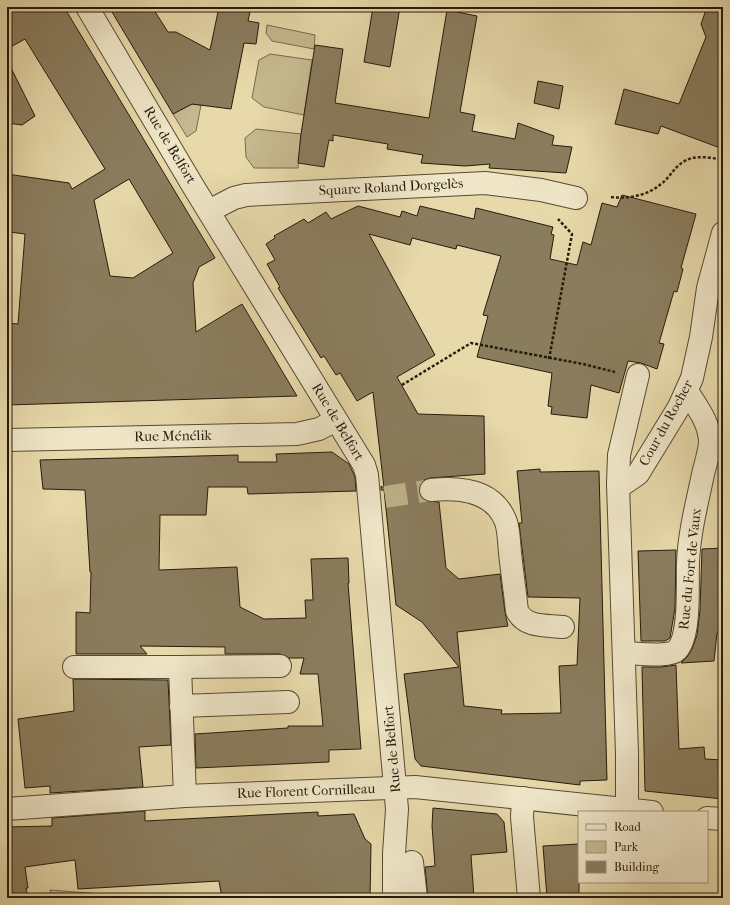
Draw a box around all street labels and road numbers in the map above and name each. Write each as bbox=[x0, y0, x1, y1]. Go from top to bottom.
street label: Rue de Belfort bbox=[140, 103, 200, 187]
street label: Square Roland Dorgelès bbox=[318, 175, 464, 199]
street label: Cour du Rocher bbox=[635, 377, 697, 469]
street label: Rue de Belfort bbox=[308, 380, 368, 464]
street label: Rue Ménélik bbox=[134, 427, 213, 445]
street label: Rue du Fort de Vaux bbox=[675, 507, 705, 631]
street label: Rue de Belfort bbox=[380, 705, 404, 793]
street label: Rue Florent Cornilleau bbox=[236, 780, 376, 802]

